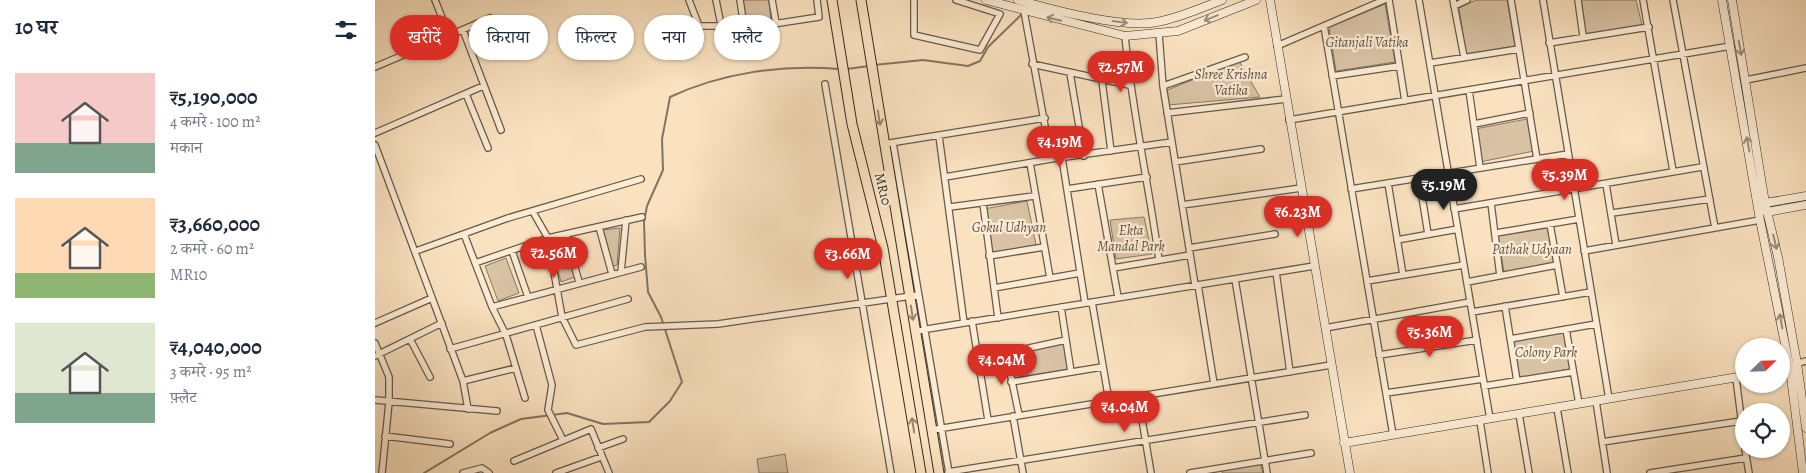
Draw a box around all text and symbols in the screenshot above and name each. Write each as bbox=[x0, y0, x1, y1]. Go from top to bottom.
text: 10 घर bbox=[15, 13, 58, 41]
one-way arrow bbox=[1046, 13, 1062, 23]
one-way arrow bbox=[1204, 14, 1219, 23]
chip: खरीदें bbox=[390, 15, 459, 60]
chip: किराया bbox=[469, 15, 548, 60]
chip: फ़िल्टर bbox=[558, 15, 634, 60]
chip: नया bbox=[644, 15, 704, 60]
chip: फ़्लैट bbox=[714, 15, 780, 60]
icon: filters bbox=[332, 16, 360, 44]
one-way arrow bbox=[1111, 17, 1127, 27]
park label: Gitanjali Vatika bbox=[1326, 33, 1409, 52]
one-way arrow bbox=[1736, 40, 1746, 56]
pin: ₹2.57M bbox=[1080, 51, 1162, 93]
text: ₹2.57M bbox=[1098, 56, 1144, 78]
park label: Shree Krishna Vatika bbox=[1195, 65, 1268, 100]
text: ₹5,190,000 bbox=[170, 83, 258, 111]
icon: home bbox=[55, 93, 115, 153]
one-way arrow bbox=[874, 110, 884, 126]
text: 4 कमरे · 100 m² bbox=[170, 111, 260, 133]
pin: ₹4.19M bbox=[1019, 126, 1101, 168]
text: ₹4.19M bbox=[1038, 131, 1082, 153]
one-way arrow bbox=[1742, 136, 1752, 152]
text: मकान bbox=[170, 137, 202, 159]
pin: ₹5.39M bbox=[1524, 158, 1606, 201]
text: ₹5.39M bbox=[1543, 164, 1587, 186]
pin: ₹5.19M bbox=[1403, 168, 1485, 211]
street label: MR10 bbox=[870, 171, 896, 207]
text: ₹5.19M bbox=[1422, 174, 1466, 196]
pin: ₹6.23M bbox=[1257, 196, 1339, 238]
text: ₹6.23M bbox=[1275, 201, 1321, 223]
text: ₹3,660,000 bbox=[170, 210, 260, 238]
icon: home bbox=[55, 218, 115, 278]
park label: Gokul Udhyan bbox=[972, 218, 1046, 237]
park label: Ekta Mandal Park bbox=[1097, 221, 1165, 256]
one-way arrow bbox=[1770, 234, 1780, 250]
pin: ₹2.56M bbox=[513, 236, 595, 279]
text: 2 कमरे · 60 m² bbox=[170, 238, 254, 260]
pin: ₹3.66M bbox=[807, 238, 889, 280]
park label: Pathak Udyaan bbox=[1492, 240, 1572, 259]
text: ₹2.56M bbox=[531, 242, 577, 264]
text: ₹3.66M bbox=[825, 243, 871, 265]
text: MR10 bbox=[170, 264, 207, 286]
one-way arrow bbox=[907, 305, 917, 321]
one-way arrow bbox=[1776, 313, 1786, 329]
pin: ₹5.36M bbox=[1389, 316, 1471, 358]
text: ₹5.36M bbox=[1407, 321, 1453, 343]
text: ₹4,040,000 bbox=[170, 333, 262, 361]
north arrow bbox=[1735, 338, 1790, 392]
map controls bbox=[1735, 338, 1790, 458]
icon: home bbox=[55, 343, 115, 403]
park label: Colony Park bbox=[1515, 343, 1577, 362]
pin: ₹4.04M bbox=[961, 344, 1043, 386]
text: ₹4.04M bbox=[979, 349, 1025, 371]
text: 3 कमरे · 95 m² bbox=[170, 361, 252, 383]
text: फ़्लैट bbox=[170, 387, 197, 409]
pin: ₹4.04M bbox=[1084, 390, 1166, 433]
text: ₹4.04M bbox=[1102, 396, 1148, 418]
button: locate bbox=[1735, 403, 1790, 458]
one-way arrow bbox=[908, 417, 918, 433]

